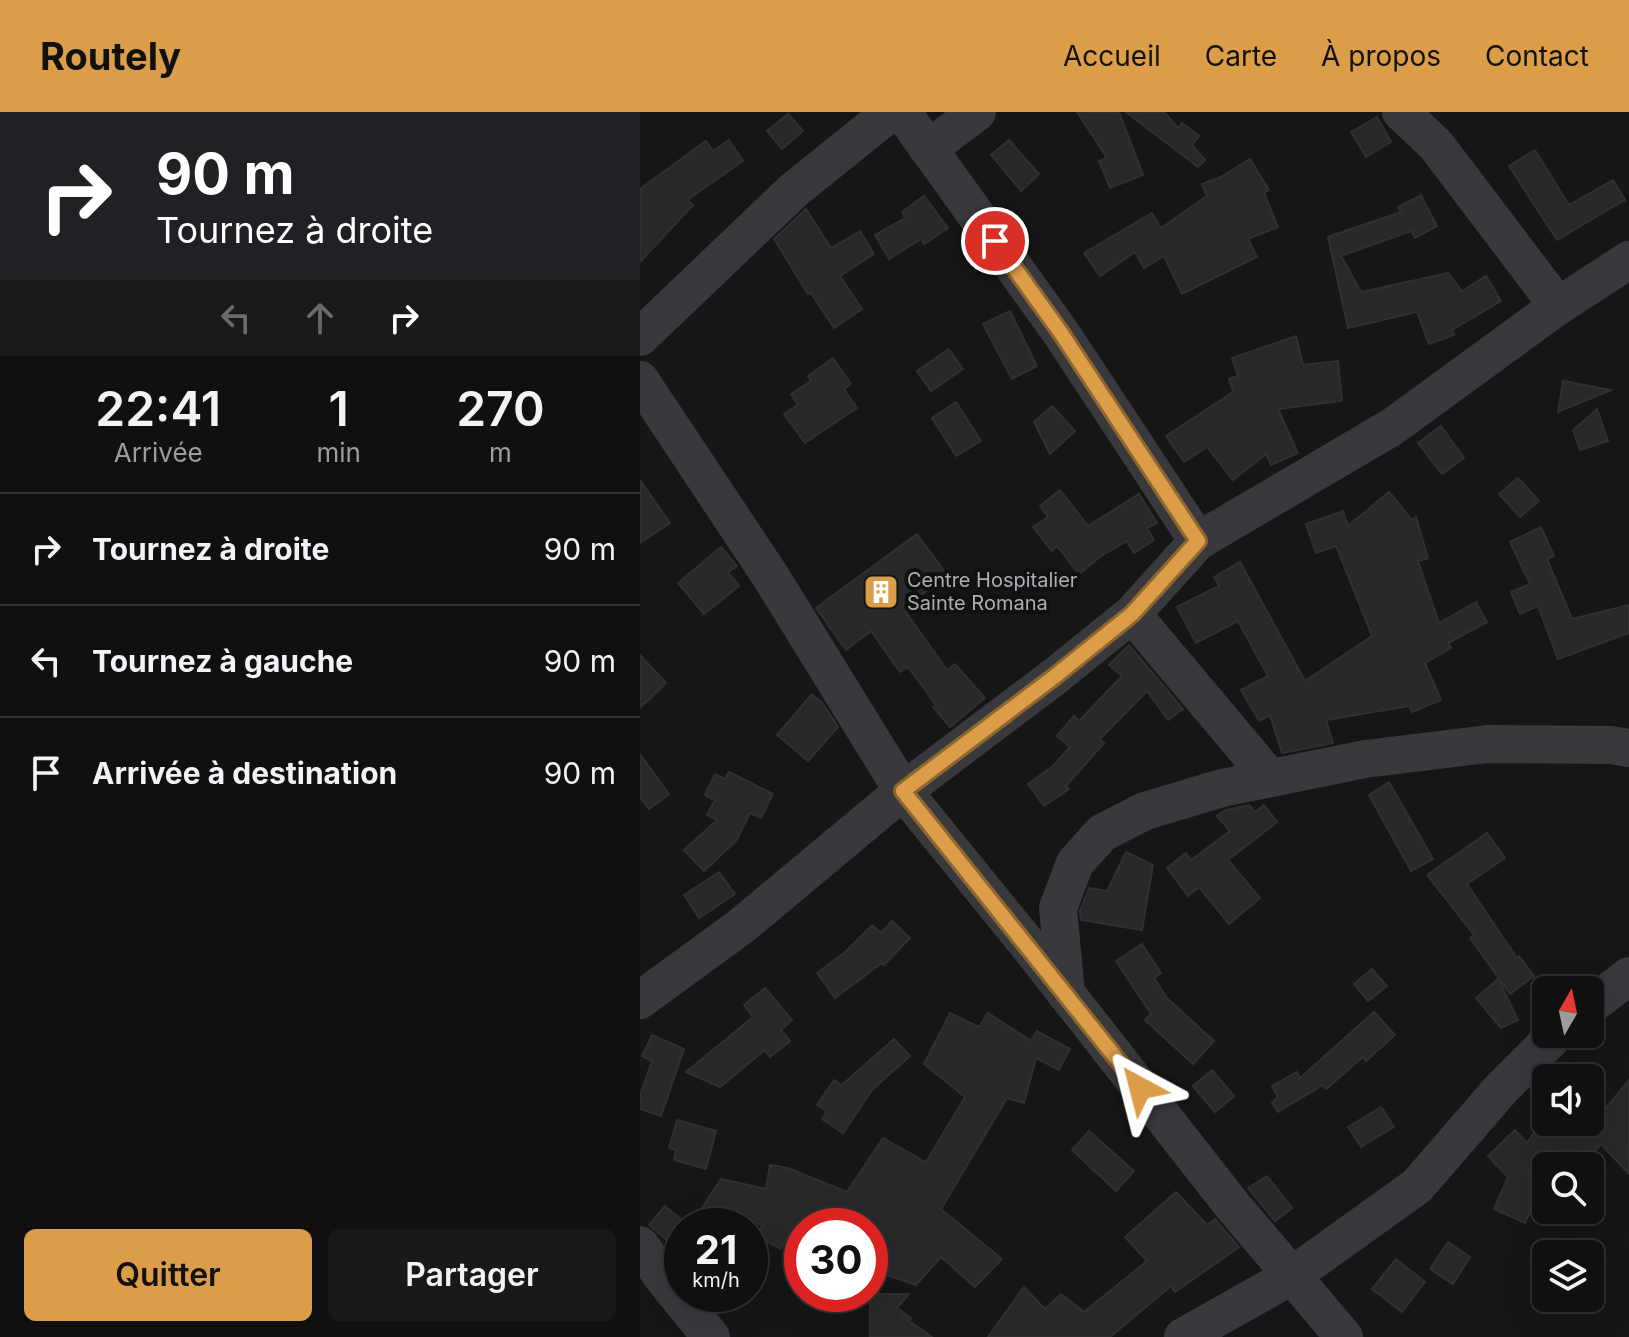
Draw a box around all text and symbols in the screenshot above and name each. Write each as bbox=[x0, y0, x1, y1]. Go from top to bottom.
text: Routely bbox=[40, 33, 181, 79]
text: Accueil bbox=[1063, 39, 1161, 73]
text: Carte bbox=[1205, 39, 1277, 73]
text: À propos bbox=[1321, 39, 1441, 73]
text: Contact bbox=[1485, 39, 1589, 73]
text: 90 m bbox=[156, 140, 295, 208]
icon: right bbox=[24, 144, 128, 248]
pin bbox=[961, 207, 1029, 275]
text: Tournez à droite bbox=[156, 208, 433, 252]
icon: arrive bbox=[973, 219, 1017, 263]
icon: left bbox=[214, 296, 258, 340]
icon: ahead bbox=[298, 296, 342, 340]
icon: right bbox=[382, 296, 426, 340]
text: 22:41 bbox=[95, 379, 221, 438]
text: 1 bbox=[329, 379, 349, 438]
text: 270 bbox=[456, 379, 545, 438]
text: Arrivée bbox=[114, 437, 203, 468]
text: min bbox=[316, 437, 361, 468]
text: m bbox=[489, 437, 512, 468]
icon: right bbox=[24, 527, 68, 571]
text: Tournez à droite bbox=[92, 531, 329, 567]
text: 90 m bbox=[544, 531, 616, 567]
place label: Centre Hospitalier Sainte Romana bbox=[907, 568, 1078, 615]
building icon: Centre Hospitalier Sainte Romana bbox=[862, 573, 900, 611]
icon: left bbox=[24, 639, 68, 683]
text: Tournez à gauche bbox=[92, 643, 353, 679]
text: 90 m bbox=[544, 643, 616, 679]
icon: arrive bbox=[24, 751, 68, 795]
text: Arrivée à destination bbox=[92, 755, 397, 791]
text: 90 m bbox=[544, 755, 616, 791]
north arrow bbox=[1532, 976, 1604, 1048]
map controls bbox=[1532, 976, 1604, 1312]
position arrow bbox=[1098, 1046, 1182, 1130]
button: sound bbox=[1532, 1064, 1604, 1136]
button: search bbox=[1532, 1152, 1604, 1224]
speed limit sign: 30 bbox=[784, 1208, 888, 1312]
text: 21 bbox=[695, 1225, 737, 1274]
button: Quitter bbox=[24, 1229, 312, 1321]
button: Partager bbox=[328, 1229, 616, 1321]
button: layers bbox=[1532, 1240, 1604, 1312]
text: km/h bbox=[692, 1268, 740, 1292]

